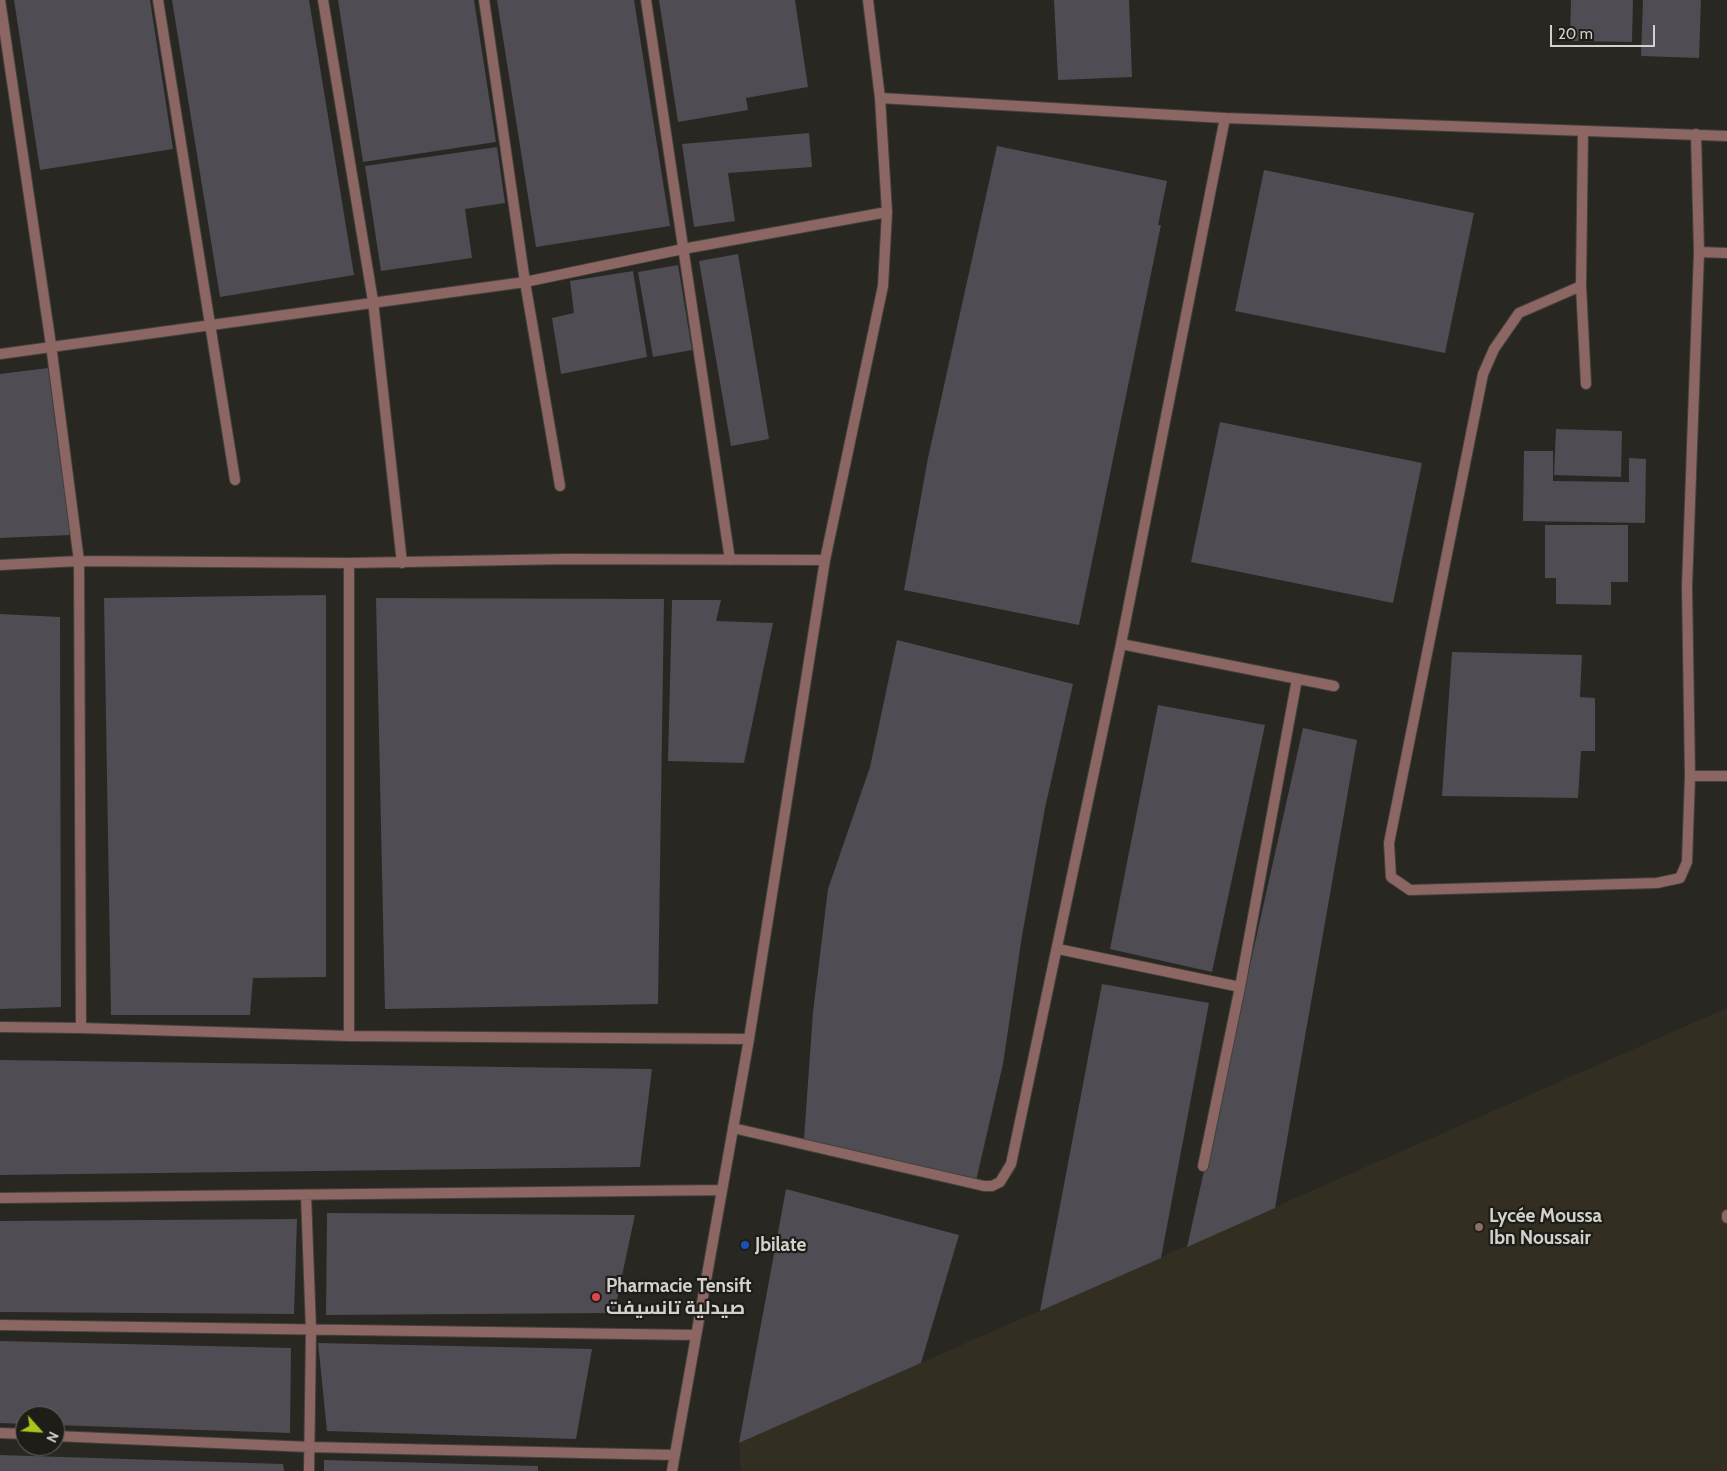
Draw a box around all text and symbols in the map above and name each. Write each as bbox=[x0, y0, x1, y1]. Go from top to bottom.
scale bar bbox=[1552, 15, 1657, 47]
text: 20 m bbox=[1558, 25, 1593, 43]
place label: Lycée Moussa Ibn Noussair bbox=[1489, 1205, 1602, 1249]
marker: Lycée Moussa Ibn Noussair bbox=[1473, 1221, 1485, 1233]
place label: Jbilate bbox=[755, 1234, 806, 1256]
marker: Jbilate bbox=[739, 1239, 751, 1251]
place label: Pharmacie Tensift صيدلية تانسيفت bbox=[606, 1275, 752, 1319]
marker: Pharmacie Tensift صيدلية تانسيفت bbox=[590, 1291, 602, 1303]
north arrow bbox=[15, 1406, 65, 1456]
text: N bbox=[42, 1429, 63, 1446]

